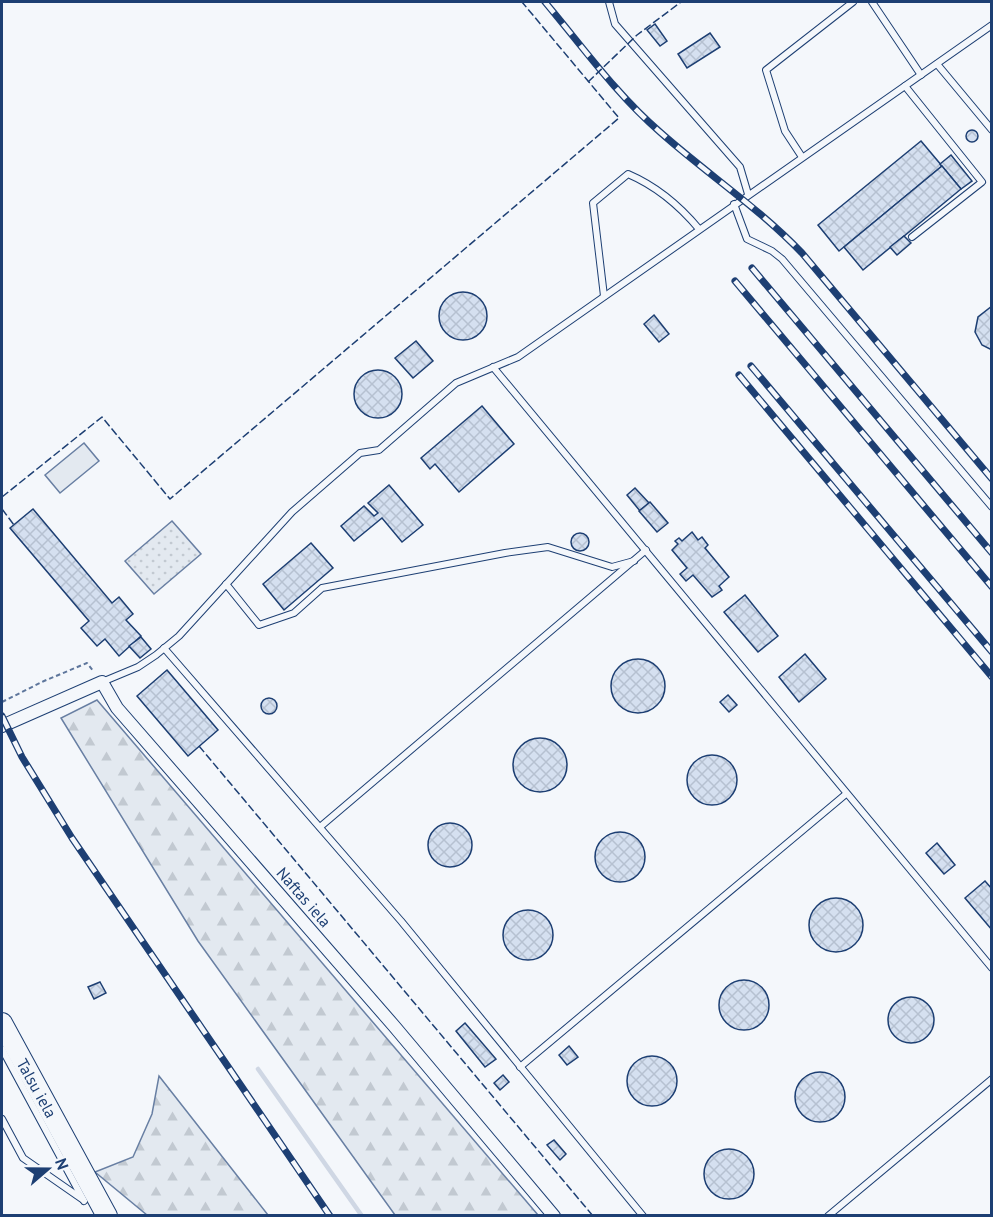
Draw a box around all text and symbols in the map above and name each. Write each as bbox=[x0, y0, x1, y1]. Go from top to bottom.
street label: Naftas iela bbox=[273, 863, 335, 931]
street label: Talsu iela bbox=[13, 1055, 61, 1121]
north arrow bbox=[18, 1139, 78, 1199]
text: N bbox=[51, 1156, 73, 1172]

